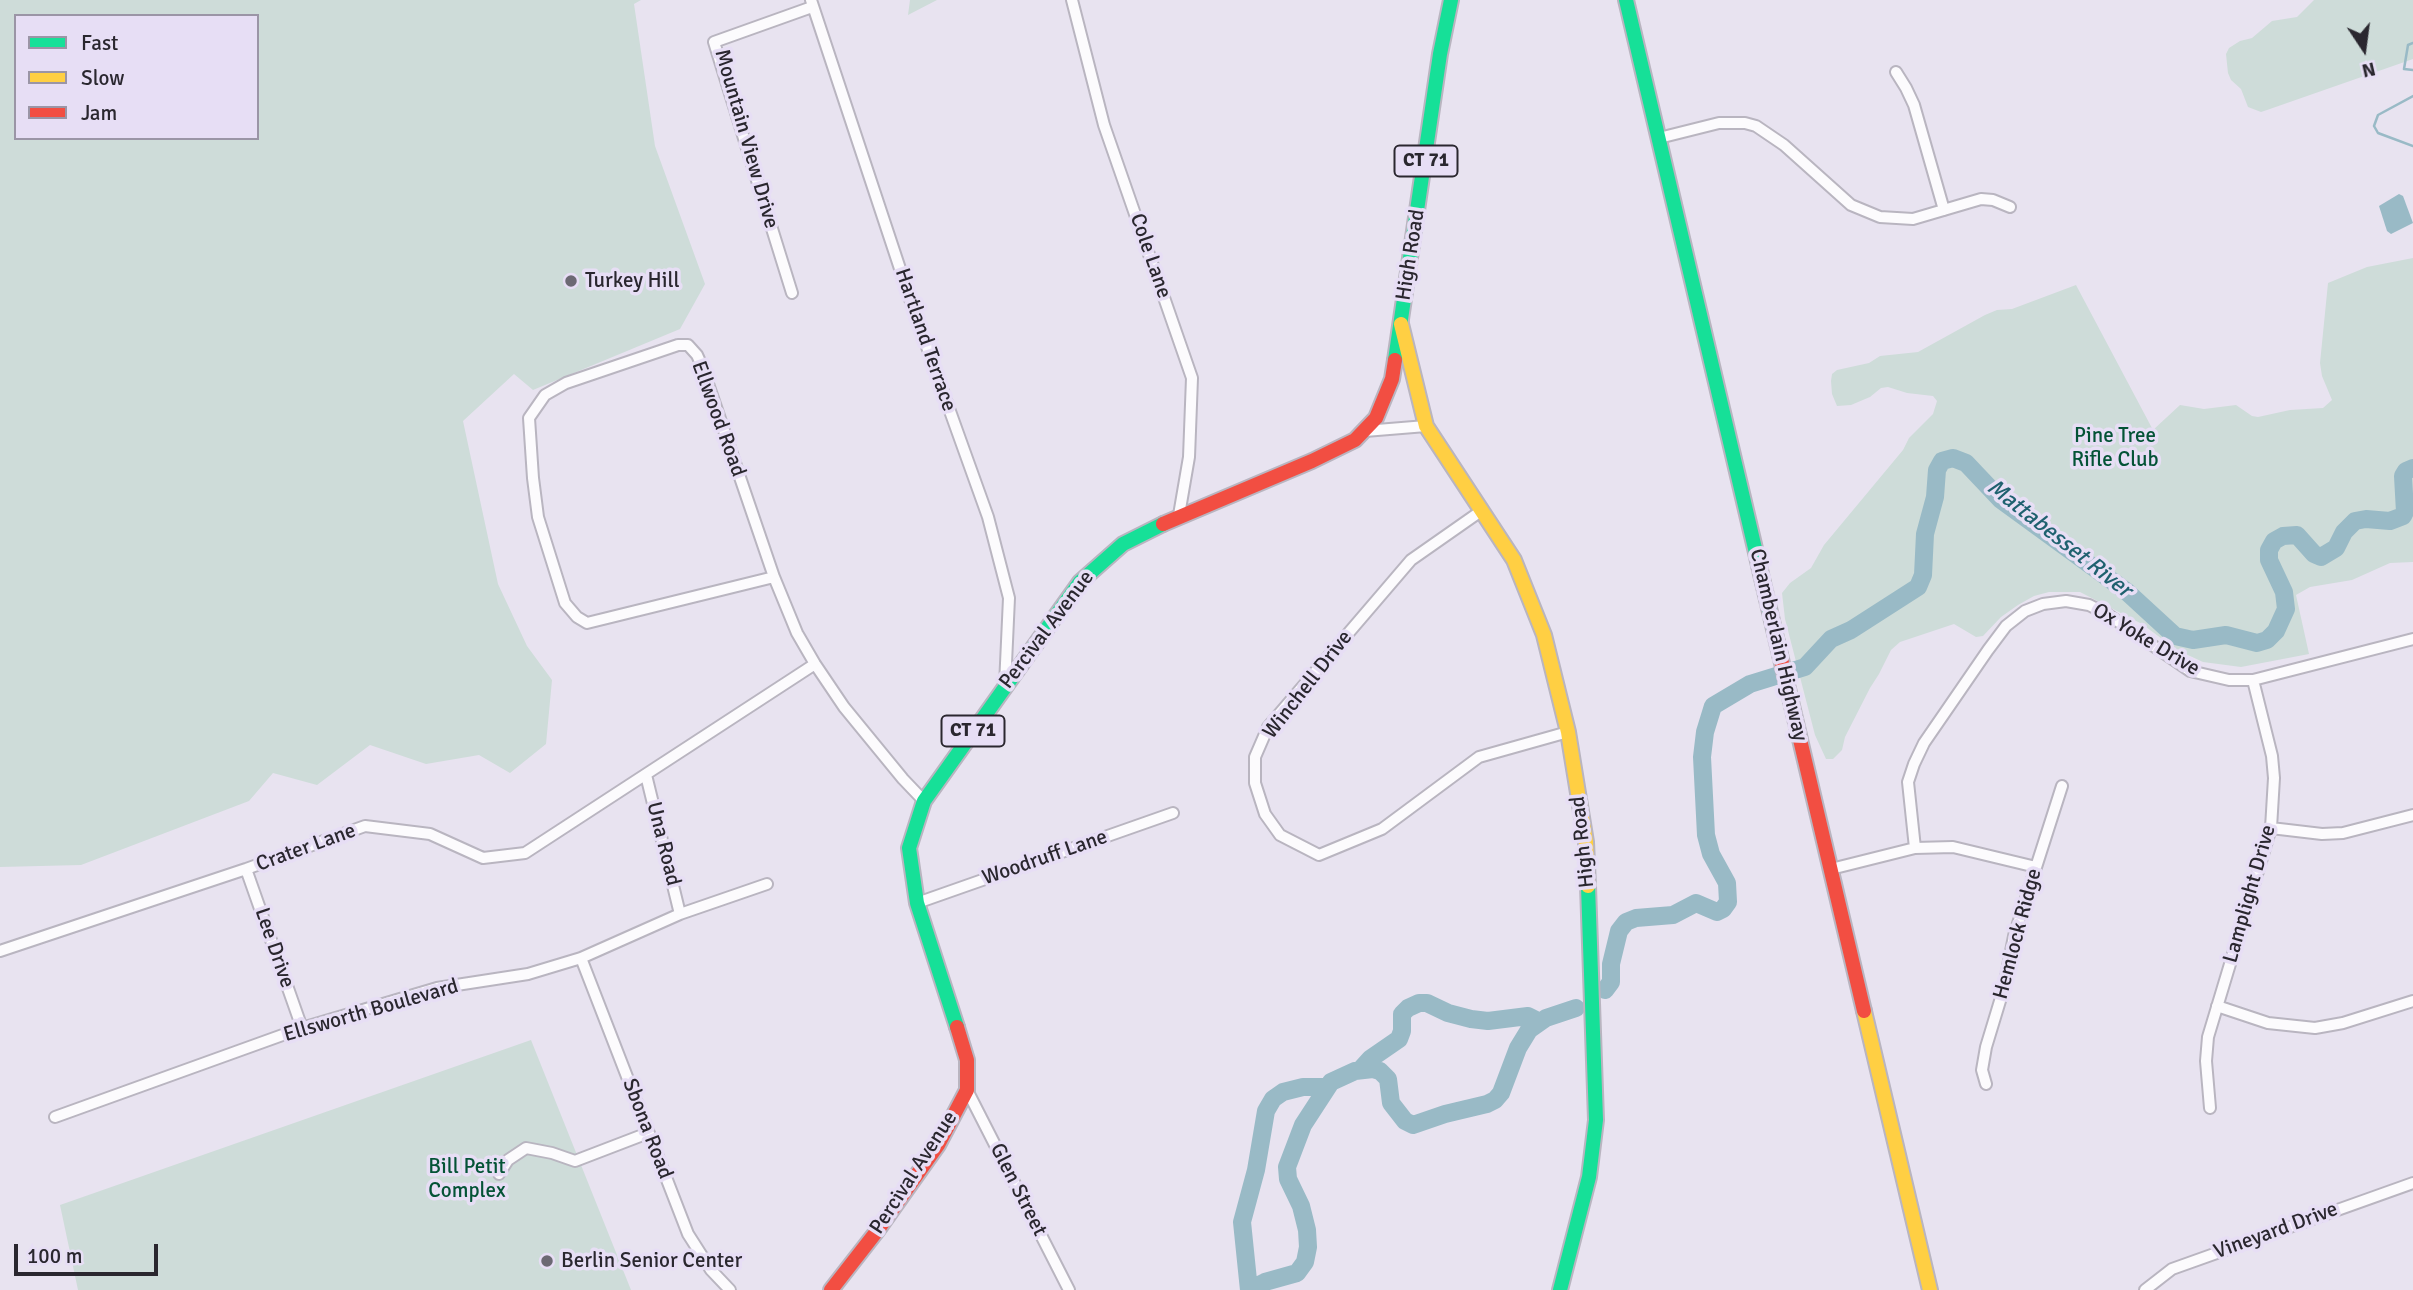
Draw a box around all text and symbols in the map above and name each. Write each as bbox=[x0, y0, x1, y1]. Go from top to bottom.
legend bbox=[14, 14, 259, 140]
north arrow bbox=[2329, 14, 2399, 84]
text: Fast bbox=[81, 30, 118, 56]
street label: Mountain View Drive bbox=[708, 46, 784, 232]
text: N bbox=[2360, 56, 2378, 83]
text: Slow bbox=[81, 65, 125, 91]
text: Jam bbox=[81, 100, 117, 126]
road number: CT 71 bbox=[1394, 146, 1458, 176]
street label: High Road bbox=[1391, 208, 1431, 302]
street label: Cole Lane bbox=[1124, 210, 1176, 302]
street label: Hartland Terrace bbox=[889, 265, 961, 415]
place label: Turkey Hill bbox=[585, 268, 680, 294]
marker: Turkey Hill bbox=[563, 273, 579, 289]
street label: Ellwood Road bbox=[685, 358, 751, 480]
park label: Pine Tree Rifle Club bbox=[2071, 423, 2159, 473]
water label: Mattabesset River bbox=[1981, 474, 2137, 604]
street label: Chamberlain Highway bbox=[1744, 546, 1812, 744]
street label: Percival Avenue bbox=[994, 566, 1100, 694]
street label: Ox Yoke Drive bbox=[2088, 598, 2204, 682]
street label: Winchell Drive bbox=[1258, 626, 1358, 744]
road number: CT 71 bbox=[942, 716, 1004, 746]
street label: High Road bbox=[1566, 795, 1600, 889]
street label: Una Road bbox=[640, 799, 686, 889]
street label: Crater Lane bbox=[253, 818, 359, 878]
street label: Lamplight Drive bbox=[2218, 822, 2282, 966]
street label: Woodruff Lane bbox=[979, 825, 1111, 891]
street label: Hemlock Ridge bbox=[1988, 866, 2048, 1002]
street label: Lee Drive bbox=[249, 905, 299, 991]
street label: Ellsworth Boulevard bbox=[281, 974, 461, 1048]
street label: Sbona Road bbox=[616, 1075, 678, 1183]
street label: Percival Avenue bbox=[865, 1107, 963, 1239]
street label: Glen Street bbox=[984, 1139, 1052, 1241]
park label: Bill Petit Complex bbox=[428, 1154, 506, 1204]
street label: Vineyard Drive bbox=[2211, 1197, 2341, 1265]
scale bar bbox=[18, 1230, 161, 1274]
text: 100 m bbox=[27, 1243, 82, 1269]
place label: Berlin Senior Center bbox=[561, 1248, 742, 1274]
marker: Berlin Senior Center bbox=[539, 1253, 555, 1269]

